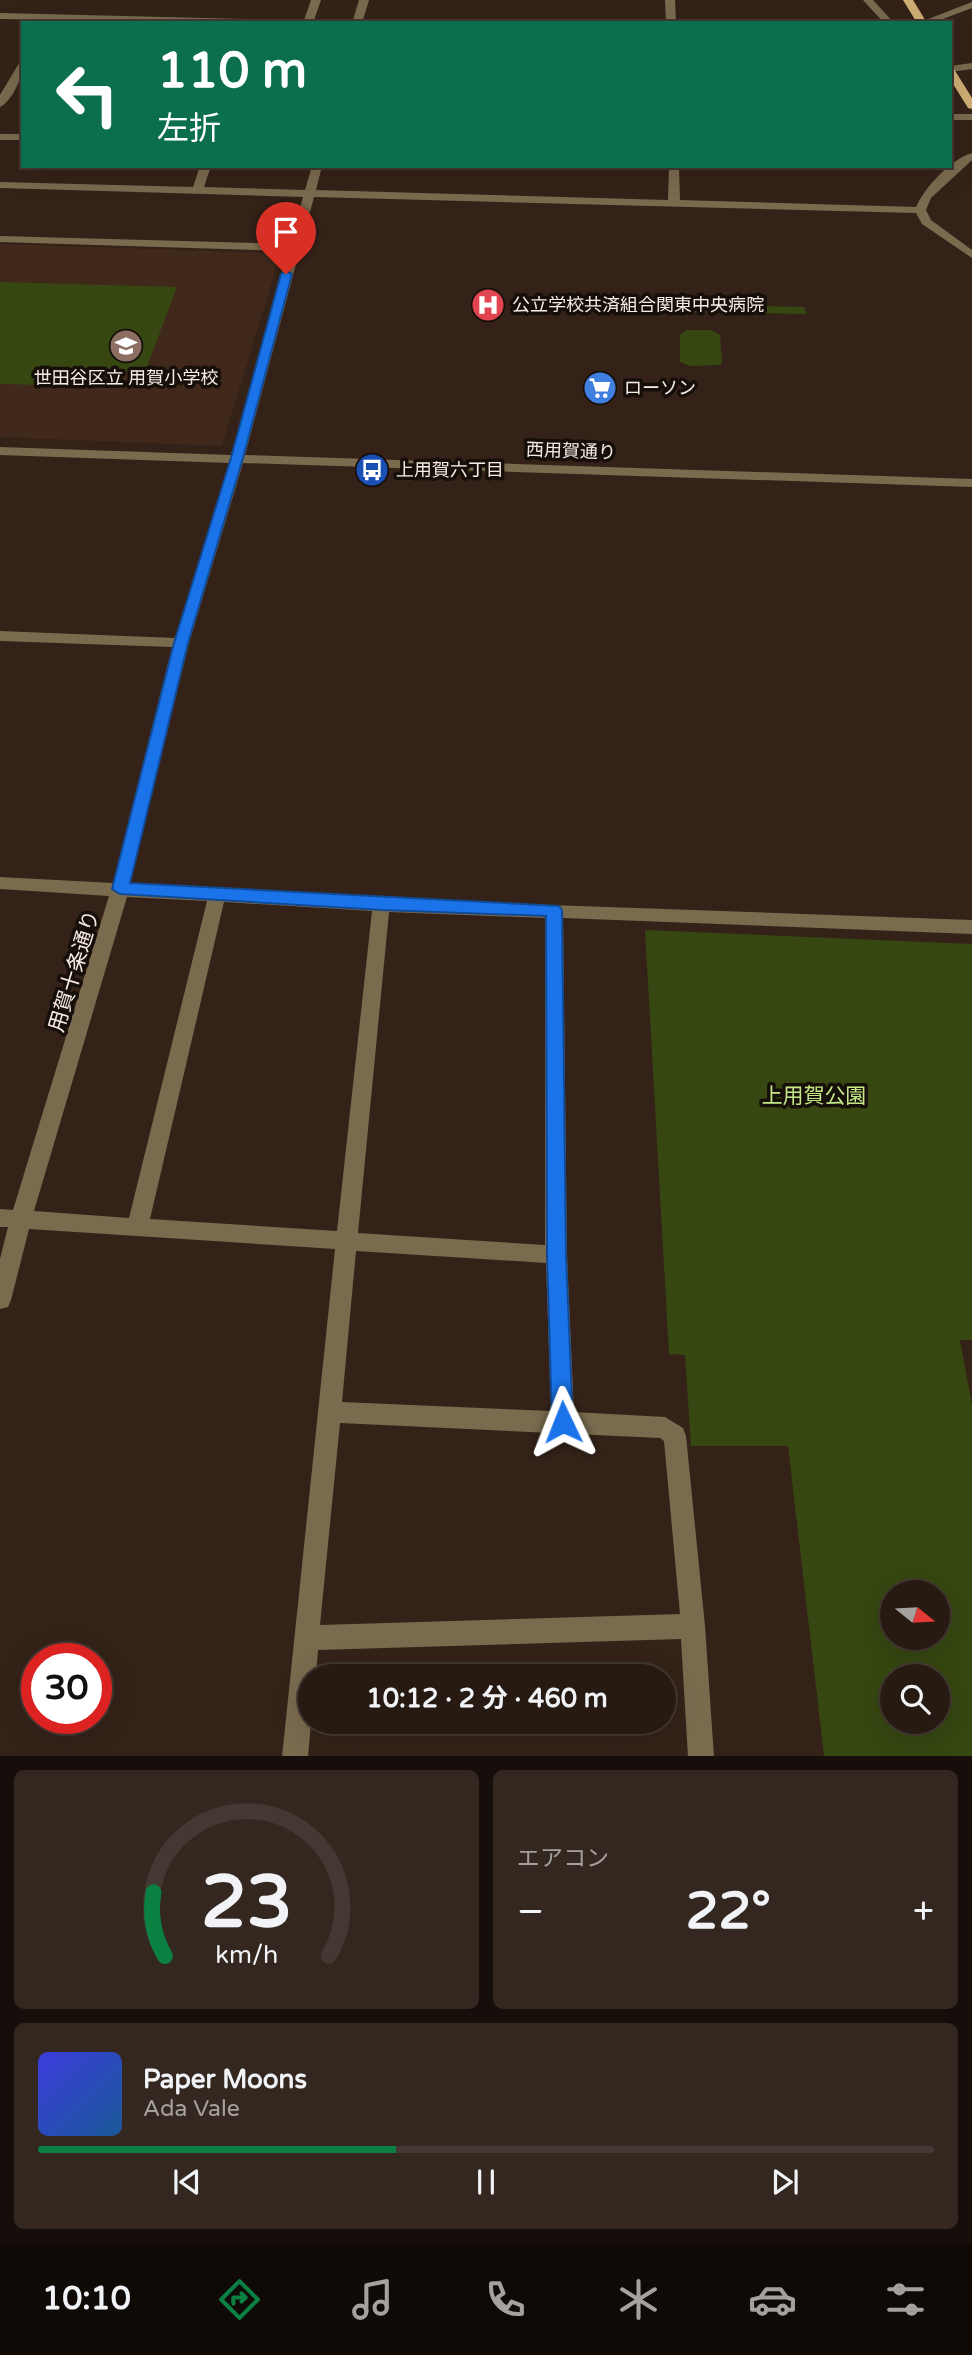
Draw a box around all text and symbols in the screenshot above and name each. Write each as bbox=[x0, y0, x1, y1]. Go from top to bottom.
text: 110 m bbox=[157, 42, 307, 101]
icon: left bbox=[42, 49, 133, 140]
text: 左折 bbox=[157, 110, 221, 148]
pin bbox=[256, 202, 316, 274]
icon: arrive bbox=[267, 213, 305, 251]
hospital icon: 公立学校共済組合関東中央病院 bbox=[469, 286, 507, 324]
place label: 公立学校共済組合関東中央病院 bbox=[512, 294, 764, 316]
school or university icon: 世田谷区立 用賀小学校 bbox=[107, 327, 145, 365]
place label: 世田谷区立 用賀小学校 bbox=[34, 367, 218, 389]
supermarket icon: ローソン bbox=[581, 369, 619, 407]
place label: ローソン bbox=[624, 377, 696, 399]
street label: 西用賀通り bbox=[526, 438, 616, 464]
bus stop icon: 上用賀六丁目 bbox=[353, 451, 391, 489]
place label: 上用賀六丁目 bbox=[396, 459, 504, 481]
street label: 用賀十条通り bbox=[44, 907, 105, 1035]
park label: 上用賀公園 bbox=[762, 1084, 867, 1109]
position arrow bbox=[526, 1385, 600, 1459]
north arrow bbox=[880, 1580, 950, 1650]
map controls bbox=[880, 1580, 950, 1734]
speed limit sign: 30 bbox=[21, 1643, 112, 1734]
button: search bbox=[880, 1664, 950, 1734]
text: 10:12 · 2 分 · 460 m bbox=[366, 1683, 608, 1714]
text: エアコン bbox=[517, 1845, 609, 1873]
text: 23 bbox=[201, 1859, 292, 1947]
text: 22° bbox=[686, 1880, 771, 1943]
text: − bbox=[517, 1889, 544, 1935]
text: + bbox=[913, 1889, 934, 1935]
text: km/h bbox=[215, 1939, 278, 1969]
text: Paper Moons bbox=[143, 2064, 307, 2095]
text: Ada Vale bbox=[143, 2095, 240, 2123]
icon: previous bbox=[168, 2163, 206, 2201]
icon: pause bbox=[467, 2163, 505, 2201]
icon: next bbox=[766, 2163, 804, 2201]
icon: directions bbox=[215, 2275, 264, 2324]
icon: music bbox=[348, 2275, 397, 2324]
icon: phone bbox=[481, 2275, 530, 2324]
icon: climate bbox=[614, 2275, 663, 2324]
icon: car bbox=[748, 2275, 797, 2324]
icon: filters bbox=[881, 2275, 930, 2324]
text: 10:10 bbox=[42, 2280, 131, 2318]

